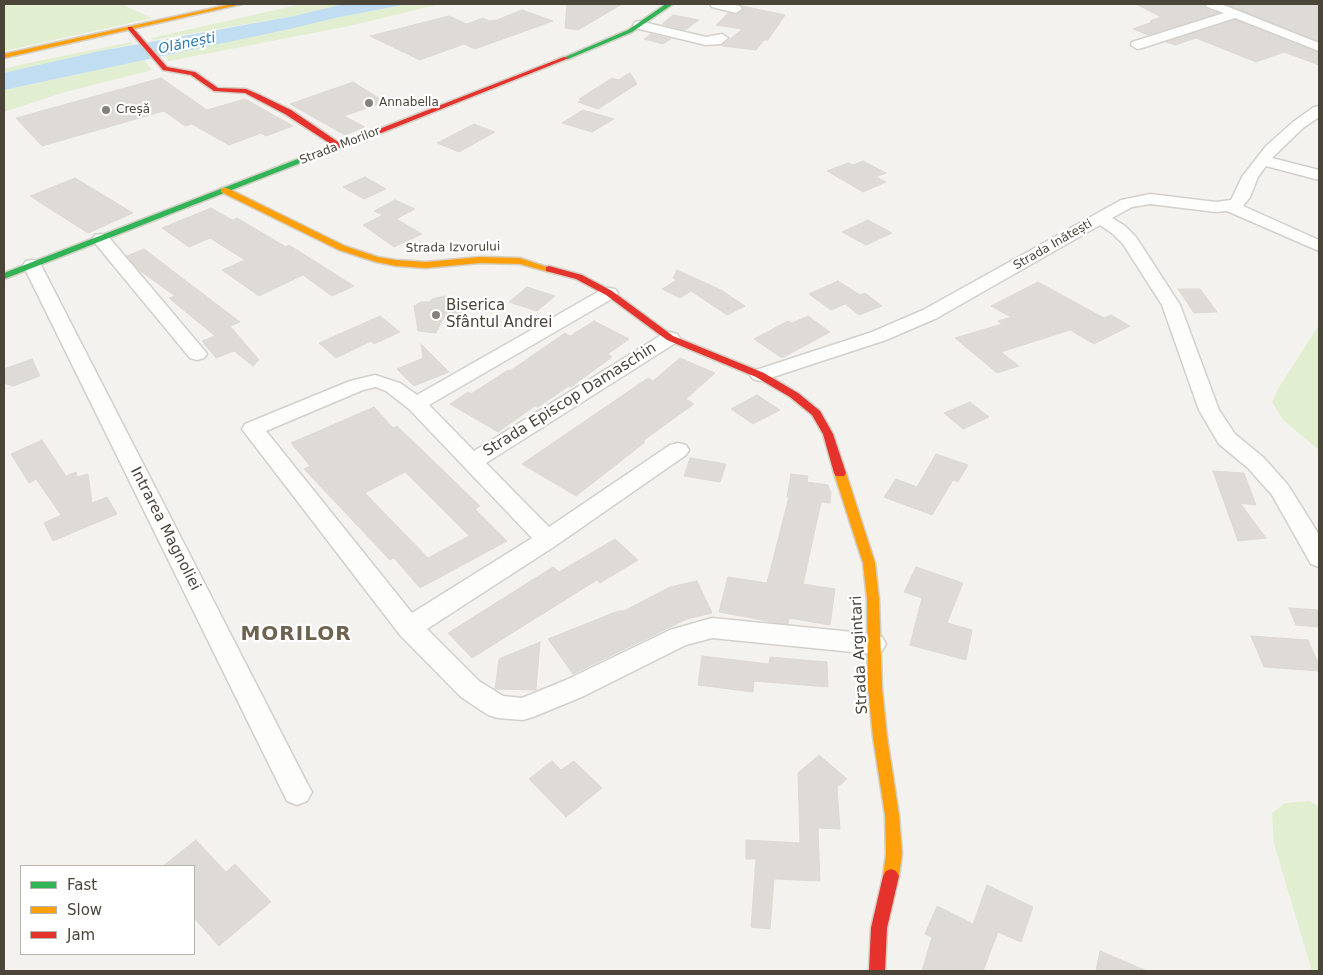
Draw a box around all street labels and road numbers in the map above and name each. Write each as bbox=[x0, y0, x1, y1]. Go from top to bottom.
street label: Strada Morilor bbox=[298, 124, 382, 168]
street label: Strada Inătești bbox=[1011, 217, 1095, 273]
street label: Strada Izvorului bbox=[406, 240, 500, 256]
street label: Strada Episcop Damaschin bbox=[480, 339, 660, 461]
street label: Intrarea Magnoliei bbox=[126, 464, 204, 594]
street label: Strada Argintari bbox=[848, 595, 872, 715]

